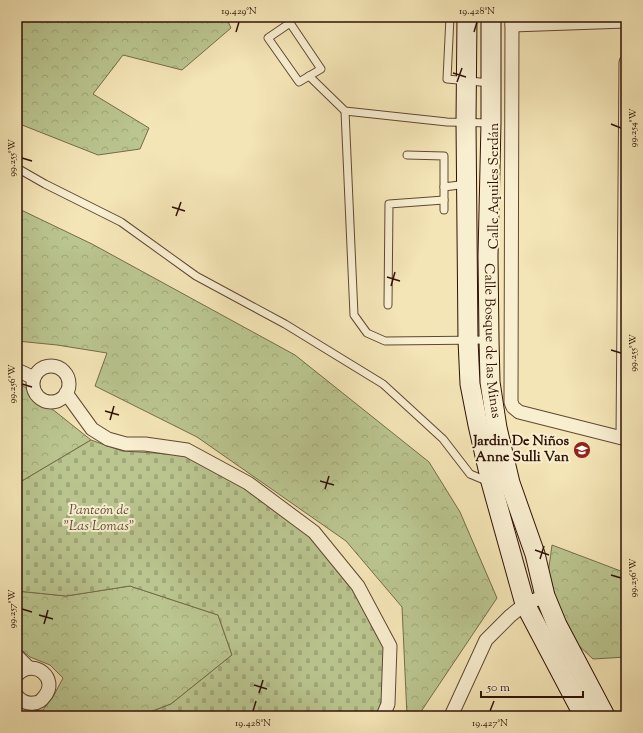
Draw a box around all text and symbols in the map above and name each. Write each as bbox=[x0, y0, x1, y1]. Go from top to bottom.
text: 19.429°N bbox=[221, 4, 257, 19]
text: 19.428°N bbox=[459, 4, 495, 19]
text: 99.254°W bbox=[626, 109, 641, 147]
street label: Calle Aquiles Serdán bbox=[485, 123, 505, 249]
text: 99.255°W bbox=[5, 139, 20, 177]
street label: Calle Bosque de las Minas bbox=[478, 263, 505, 420]
text: 99.255°W bbox=[626, 334, 641, 372]
text: 99.256°W bbox=[5, 365, 20, 404]
place label: Jardin De Niños Anne Sulli Van bbox=[472, 432, 570, 468]
school or university icon: Jardin De Niños Anne Sulli Van bbox=[572, 440, 592, 460]
park label: Panteón de "Las Lomas" bbox=[63, 501, 135, 537]
text: 99.256°W bbox=[626, 559, 641, 598]
text: 99.257°W bbox=[5, 589, 20, 629]
scale bar bbox=[481, 673, 583, 699]
text: 50 m bbox=[486, 679, 510, 697]
text: 19.428°N bbox=[235, 716, 271, 731]
text: 19.427°N bbox=[472, 716, 508, 731]

